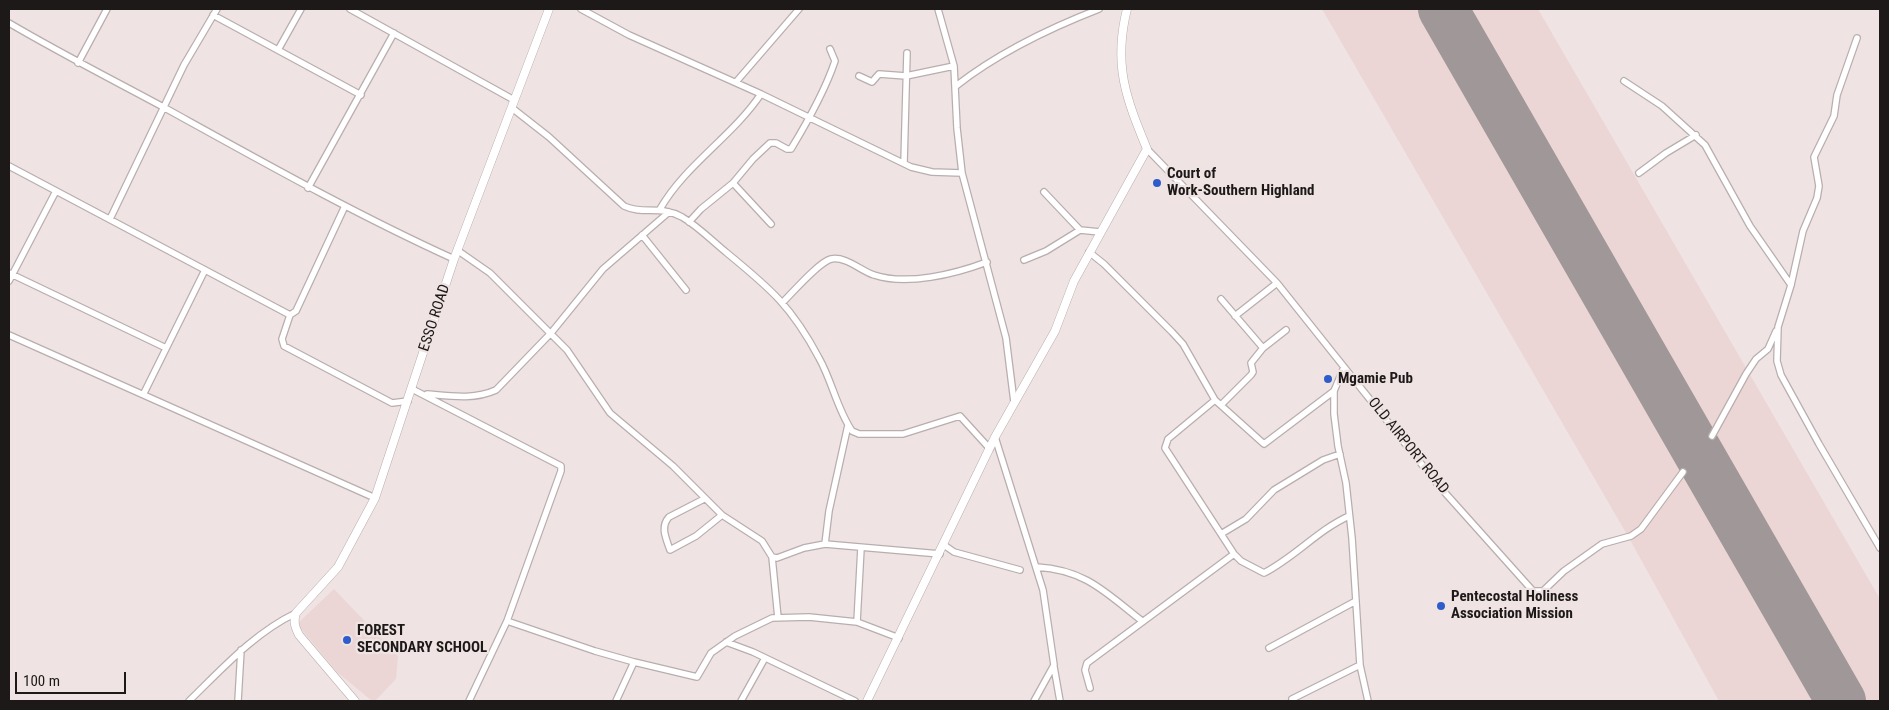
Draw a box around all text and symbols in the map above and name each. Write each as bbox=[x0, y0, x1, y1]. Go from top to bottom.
place label: Court of Work-Southern Highland bbox=[1167, 165, 1315, 200]
marker: Court of Work-Southern Highland bbox=[1151, 177, 1163, 189]
street label: ESSO ROAD bbox=[416, 282, 454, 354]
place label: Mgamie Pub bbox=[1338, 370, 1413, 388]
marker: Mgamie Pub bbox=[1322, 373, 1334, 385]
street label: OLD AIRPORT ROAD bbox=[1364, 394, 1452, 498]
place label: Pentecostal Holiness Association Mission bbox=[1451, 588, 1578, 623]
marker: Pentecostal Holiness Association Mission bbox=[1435, 600, 1447, 612]
place label: FOREST SECONDARY SCHOOL bbox=[357, 622, 487, 657]
marker: FOREST SECONDARY SCHOOL bbox=[341, 634, 353, 646]
scale bar bbox=[18, 662, 129, 694]
text: 100 m bbox=[23, 672, 60, 690]

